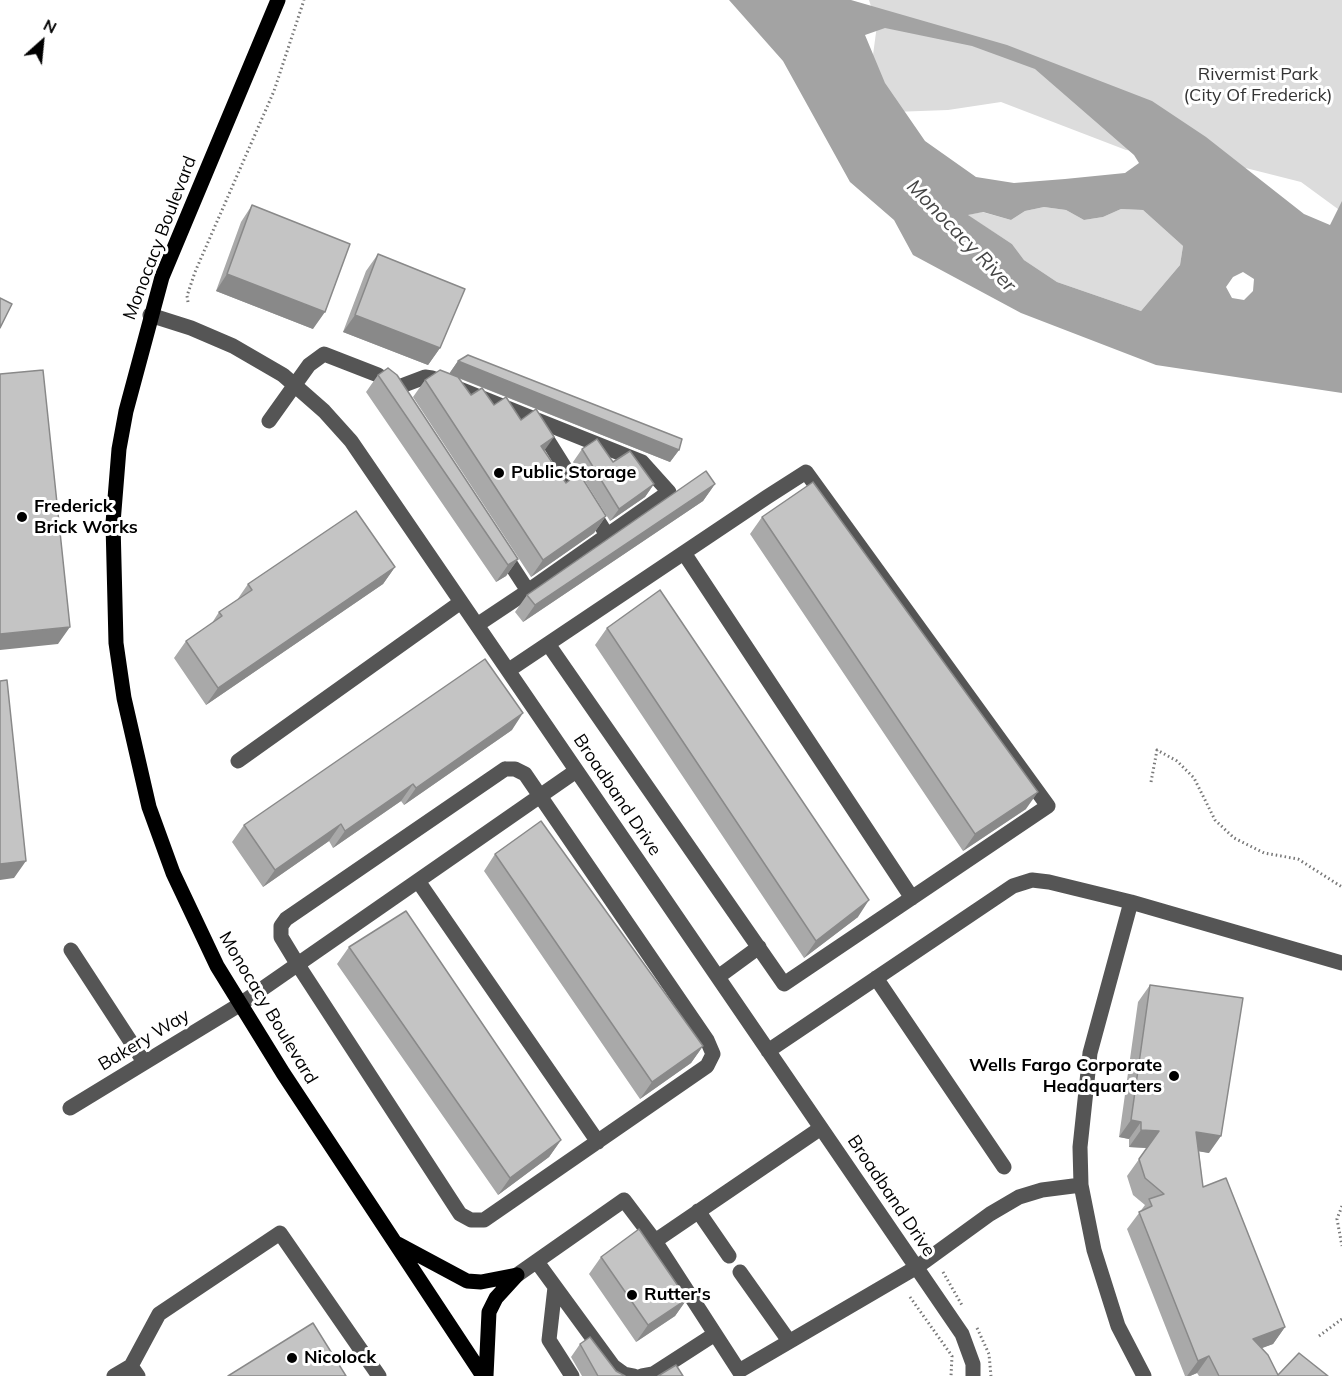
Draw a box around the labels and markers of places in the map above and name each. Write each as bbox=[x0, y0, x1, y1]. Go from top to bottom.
place label: Public Storage bbox=[511, 462, 636, 484]
marker: Public Storage bbox=[492, 466, 506, 480]
place label: Frederick Brick Works bbox=[34, 496, 138, 538]
marker: Frederick Brick Works bbox=[15, 510, 29, 524]
place label: Wells Fargo Corporate Headquarters bbox=[969, 1055, 1162, 1098]
marker: Wells Fargo Corporate Headquarters bbox=[1167, 1069, 1181, 1083]
place label: Rutter's bbox=[644, 1284, 711, 1306]
marker: Rutter's bbox=[625, 1288, 639, 1302]
place label: Nicolock bbox=[304, 1347, 376, 1369]
marker: Nicolock bbox=[285, 1351, 299, 1365]

